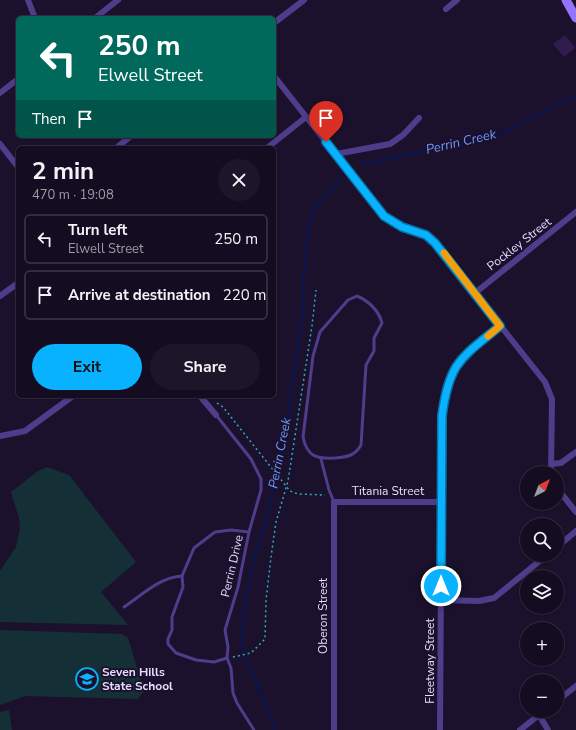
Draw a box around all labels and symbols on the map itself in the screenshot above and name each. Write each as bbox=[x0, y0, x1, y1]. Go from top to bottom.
pin bbox=[309, 101, 343, 142]
water label: Perrin Creek bbox=[424, 125, 498, 159]
street label: Pockley Street bbox=[484, 213, 555, 274]
water label: Perrin Creek bbox=[264, 416, 296, 490]
north arrow bbox=[520, 466, 564, 510]
street label: Titania Street bbox=[352, 483, 425, 499]
street label: Perrin Drive bbox=[217, 533, 247, 599]
position arrow bbox=[420, 565, 462, 607]
street label: Oberon Street bbox=[315, 577, 331, 654]
street label: Fleetway Street bbox=[422, 618, 438, 704]
place label: Seven Hills State School bbox=[102, 664, 173, 694]
school or university icon: Seven Hills State School bbox=[74, 666, 100, 692]

